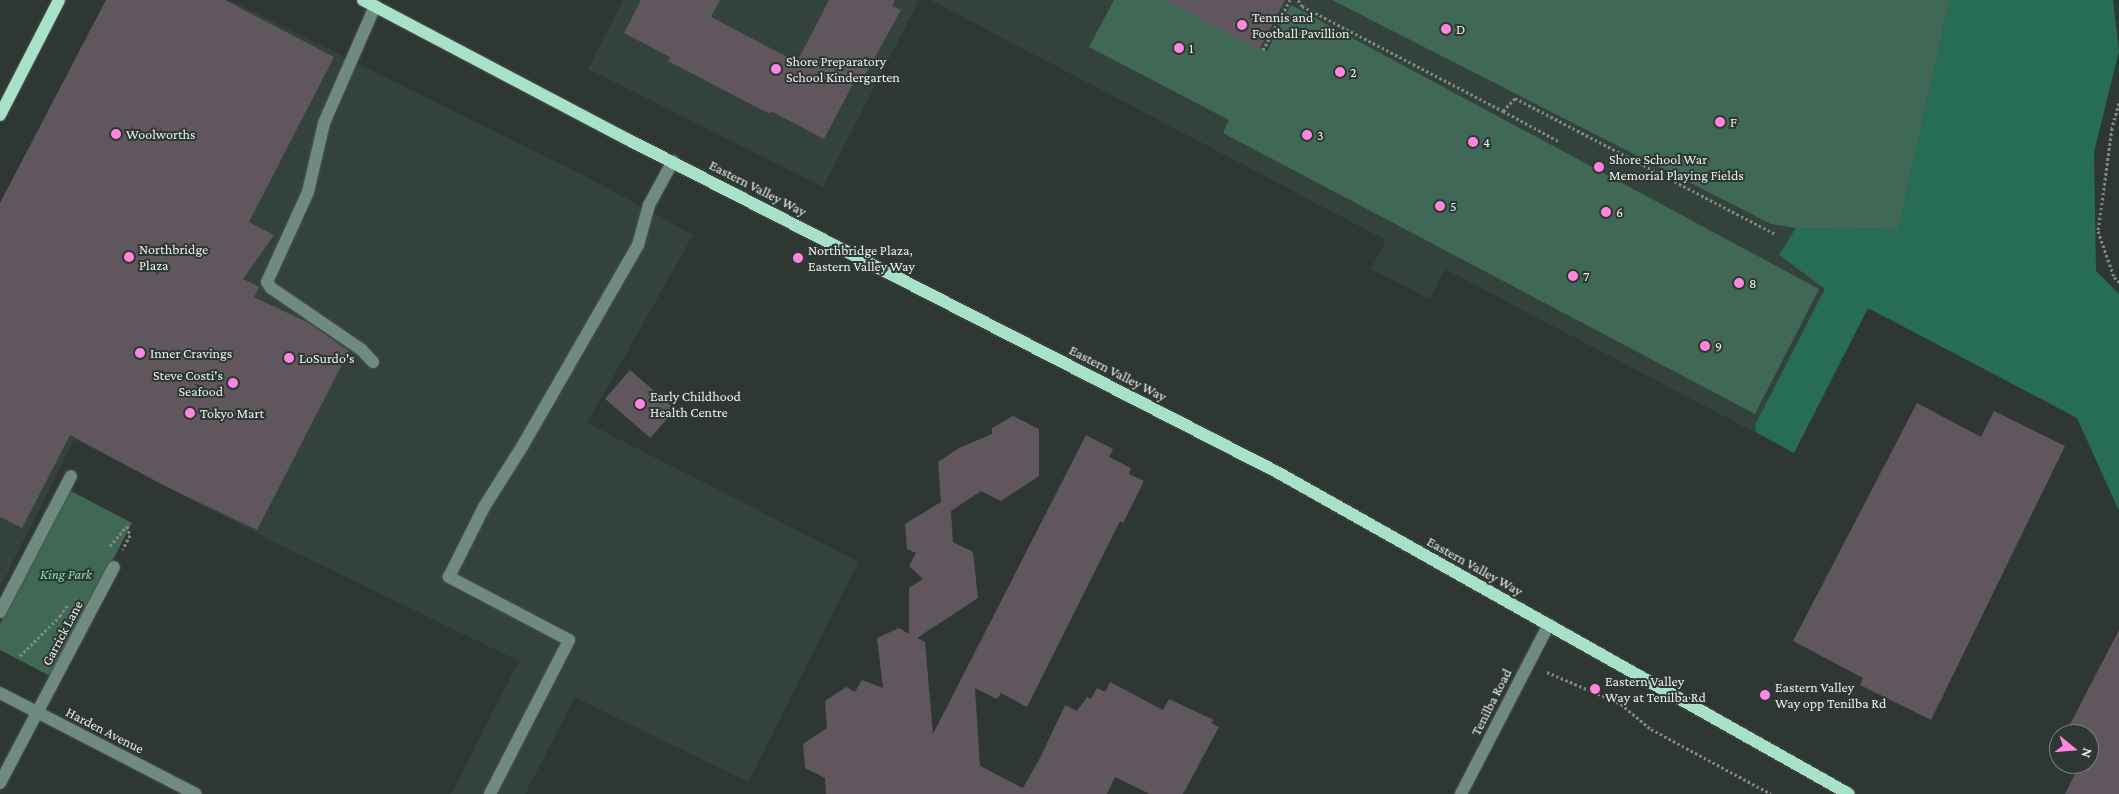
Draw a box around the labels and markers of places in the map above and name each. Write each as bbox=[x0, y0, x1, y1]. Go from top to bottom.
place label: Tennis and Football Pavillion bbox=[1252, 9, 1350, 41]
marker: Tennis and Football Pavillion bbox=[1236, 19, 1248, 31]
place label: D bbox=[1456, 21, 1465, 37]
marker: D bbox=[1440, 23, 1452, 35]
place label: 1 bbox=[1189, 40, 1194, 56]
marker: 1 bbox=[1173, 42, 1185, 54]
place label: Shore Preparatory School Kindergarten bbox=[786, 53, 900, 85]
marker: Shore Preparatory School Kindergarten bbox=[770, 63, 782, 75]
place label: 2 bbox=[1350, 64, 1357, 80]
marker: 2 bbox=[1334, 66, 1346, 78]
place label: F bbox=[1730, 114, 1737, 130]
marker: F bbox=[1714, 116, 1726, 128]
place label: Woolworths bbox=[126, 126, 196, 142]
place label: 3 bbox=[1317, 127, 1324, 143]
marker: Woolworths bbox=[110, 128, 122, 140]
marker: 3 bbox=[1301, 129, 1313, 141]
place label: 4 bbox=[1483, 134, 1490, 150]
marker: 4 bbox=[1467, 136, 1479, 148]
place label: Shore School War Memorial Playing Fields bbox=[1609, 151, 1744, 184]
marker: Shore School War Memorial Playing Fields bbox=[1593, 161, 1605, 173]
place label: 5 bbox=[1450, 198, 1457, 214]
marker: 5 bbox=[1434, 200, 1446, 212]
place label: 6 bbox=[1616, 204, 1623, 220]
marker: 6 bbox=[1600, 206, 1612, 218]
place label: Northbridge Plaza bbox=[139, 241, 208, 274]
place label: Northbridge Plaza, Eastern Valley Way bbox=[808, 242, 915, 274]
marker: Northbridge Plaza bbox=[123, 251, 135, 263]
marker: Northbridge Plaza, Eastern Valley Way bbox=[792, 252, 804, 264]
place label: 7 bbox=[1583, 268, 1589, 284]
marker: 7 bbox=[1567, 270, 1579, 282]
place label: 8 bbox=[1749, 275, 1757, 291]
marker: 8 bbox=[1733, 277, 1745, 289]
place label: 9 bbox=[1715, 338, 1722, 354]
marker: 9 bbox=[1699, 340, 1711, 352]
place label: Inner Cravings bbox=[150, 345, 232, 361]
marker: Inner Cravings bbox=[134, 347, 146, 359]
place label: LoSurdo's bbox=[299, 350, 355, 366]
marker: LoSurdo's bbox=[283, 352, 295, 364]
place label: Steve Costi's Seafood bbox=[153, 367, 223, 400]
marker: Steve Costi's Seafood bbox=[227, 377, 239, 389]
place label: Early Childhood Health Centre bbox=[650, 388, 741, 421]
marker: Early Childhood Health Centre bbox=[634, 398, 646, 410]
place label: Tokyo Mart bbox=[200, 405, 264, 421]
marker: Tokyo Mart bbox=[184, 407, 196, 419]
place label: Eastern Valley Way at Tenilba Rd bbox=[1605, 673, 1706, 706]
place label: Eastern Valley Way opp Tenilba Rd bbox=[1775, 679, 1886, 712]
marker: Eastern Valley Way at Tenilba Rd bbox=[1589, 683, 1601, 695]
marker: Eastern Valley Way opp Tenilba Rd bbox=[1759, 689, 1771, 701]

